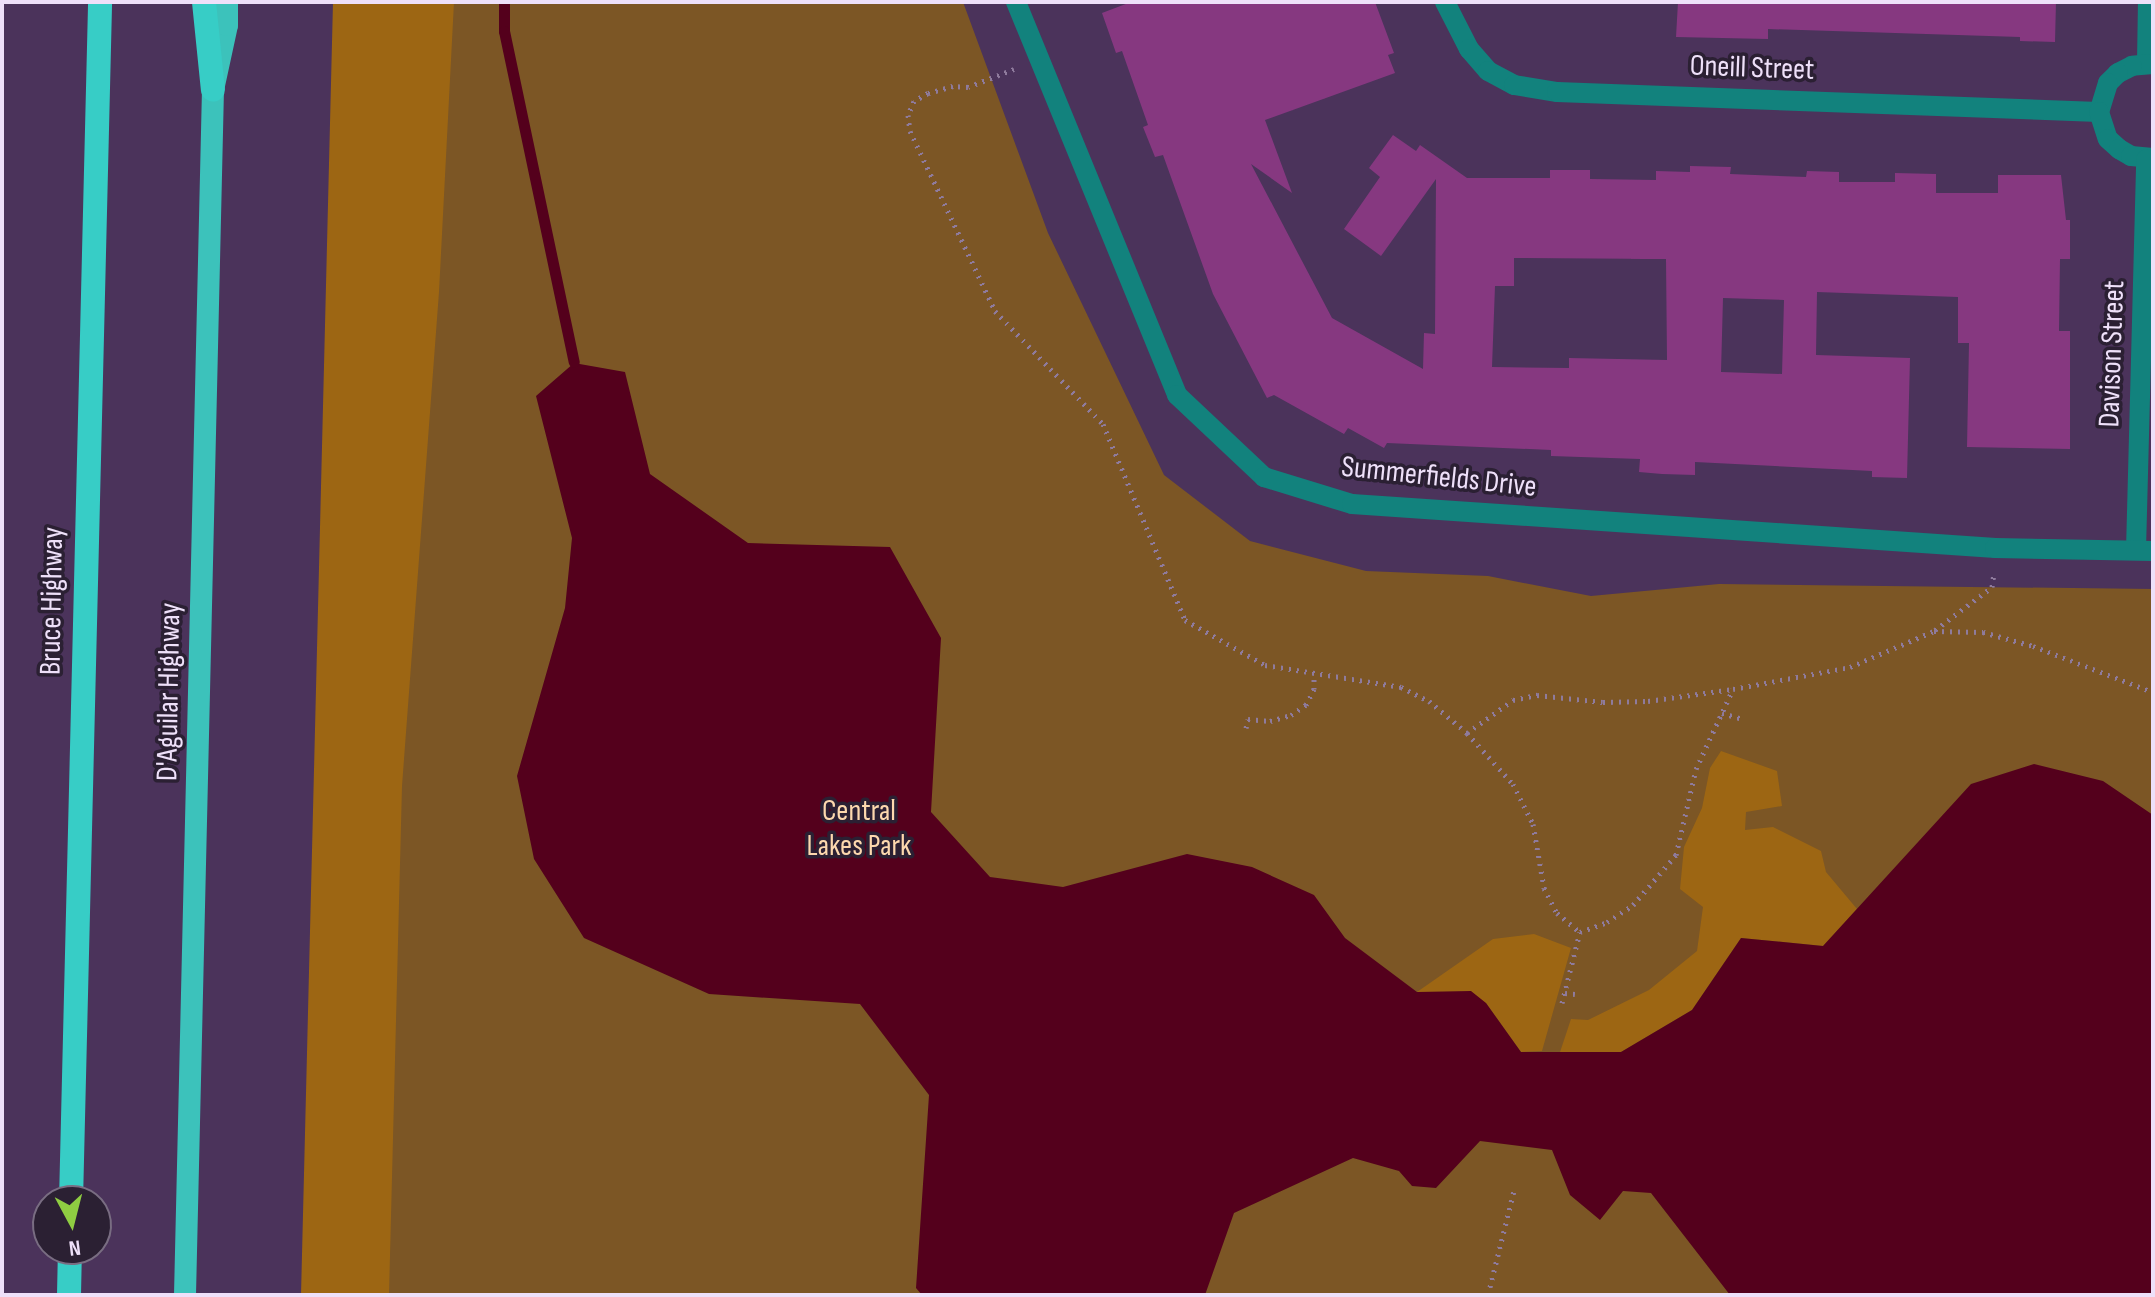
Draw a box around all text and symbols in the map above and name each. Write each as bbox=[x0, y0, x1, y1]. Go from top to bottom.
street label: Oneill Street bbox=[1689, 48, 1815, 88]
street label: Davison Street bbox=[2091, 280, 2133, 428]
street label: Summerfields Drive bbox=[1340, 449, 1538, 505]
street label: Bruce Highway bbox=[33, 527, 71, 675]
street label: D'Aguilar Highway bbox=[149, 603, 189, 781]
park label: Central Lakes Park bbox=[806, 793, 912, 864]
north arrow bbox=[32, 1185, 112, 1265]
text: N bbox=[67, 1233, 82, 1261]

